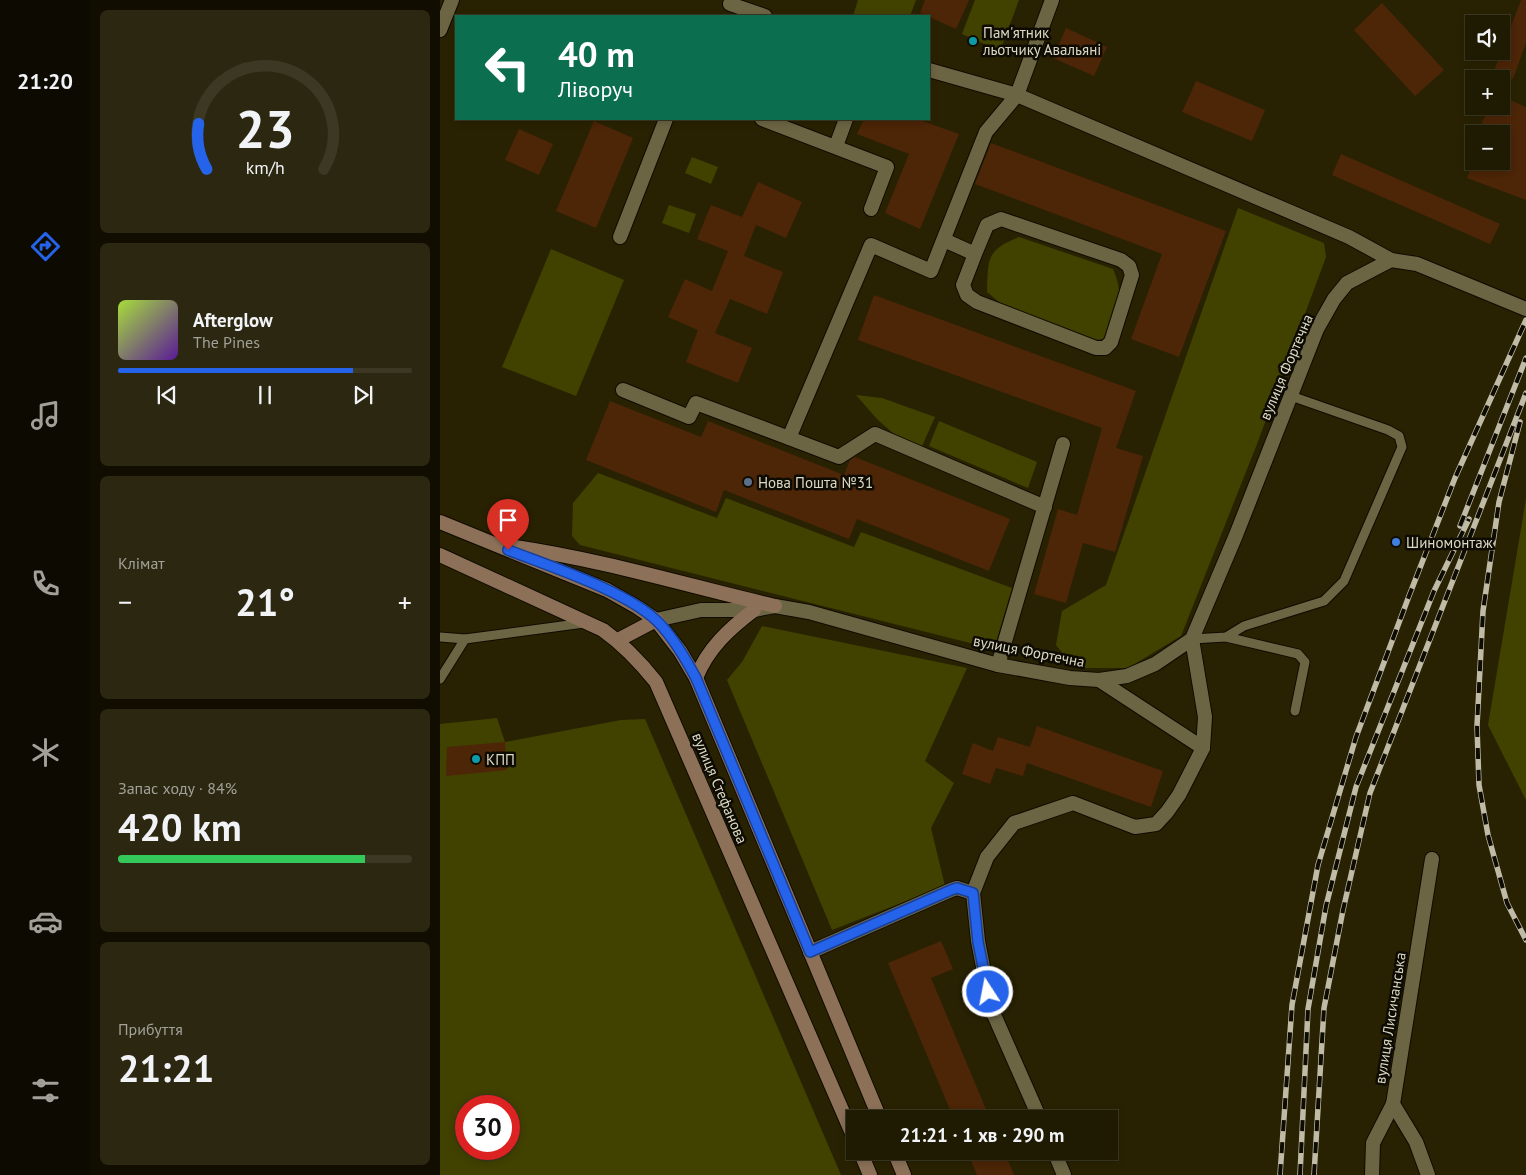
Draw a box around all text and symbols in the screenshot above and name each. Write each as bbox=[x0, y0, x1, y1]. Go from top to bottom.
map controls bbox=[1465, 15, 1510, 170]
button: sound bbox=[1465, 15, 1510, 60]
place label: Пам'ятник льотчику Авальяні bbox=[982, 23, 1101, 59]
text: 40 m bbox=[558, 31, 635, 77]
icon: left bbox=[475, 35, 540, 100]
marker: Пам'ятник льотчику Авальяні bbox=[967, 35, 979, 47]
text: 21:20 bbox=[17, 67, 73, 95]
button: + bbox=[1465, 70, 1510, 115]
text: Ліворуч bbox=[558, 75, 633, 103]
text: 23 bbox=[236, 95, 294, 162]
button: − bbox=[1465, 125, 1510, 170]
text: km/h bbox=[245, 156, 285, 179]
icon: directions bbox=[28, 229, 63, 264]
text: Afterglow bbox=[193, 308, 273, 332]
street label: вулиця Фортечна bbox=[1255, 311, 1317, 423]
text: The Pines bbox=[193, 332, 260, 352]
icon: previous bbox=[153, 381, 181, 409]
icon: pause bbox=[251, 381, 279, 409]
icon: next bbox=[349, 381, 377, 409]
icon: music bbox=[28, 398, 63, 433]
place label: Нова Пошта №31 bbox=[758, 473, 873, 492]
marker: Нова Пошта №31 bbox=[742, 476, 754, 488]
pin bbox=[487, 499, 529, 550]
icon: arrive bbox=[494, 506, 522, 534]
place label: Шиномонтаж bbox=[1406, 533, 1493, 552]
marker: Шиномонтаж bbox=[1390, 536, 1402, 548]
text: Клімат bbox=[118, 553, 165, 573]
icon: phone bbox=[28, 566, 63, 601]
text: 21° bbox=[235, 577, 295, 626]
text: − bbox=[118, 583, 132, 620]
text: + bbox=[398, 583, 412, 620]
street label: вулиця Фортечна bbox=[972, 631, 1086, 671]
street label: вулиця Стефанова bbox=[688, 730, 752, 846]
icon: climate bbox=[28, 735, 63, 770]
place label: КПП bbox=[486, 750, 515, 769]
marker: КПП bbox=[470, 753, 482, 765]
text: Запас ходу · 84% bbox=[118, 778, 237, 798]
text: 420 km bbox=[118, 802, 242, 851]
icon: car bbox=[28, 904, 63, 939]
street label: вулиця Лисичанська bbox=[1370, 951, 1410, 1085]
position arrow bbox=[961, 965, 1013, 1017]
text: Прибуття bbox=[118, 1019, 183, 1039]
text: 21:21 bbox=[118, 1043, 214, 1092]
icon: filters bbox=[28, 1073, 63, 1108]
speed limit sign: 30 bbox=[455, 1095, 520, 1160]
text: 21:21 · 1 хв · 290 m bbox=[900, 1123, 1064, 1147]

